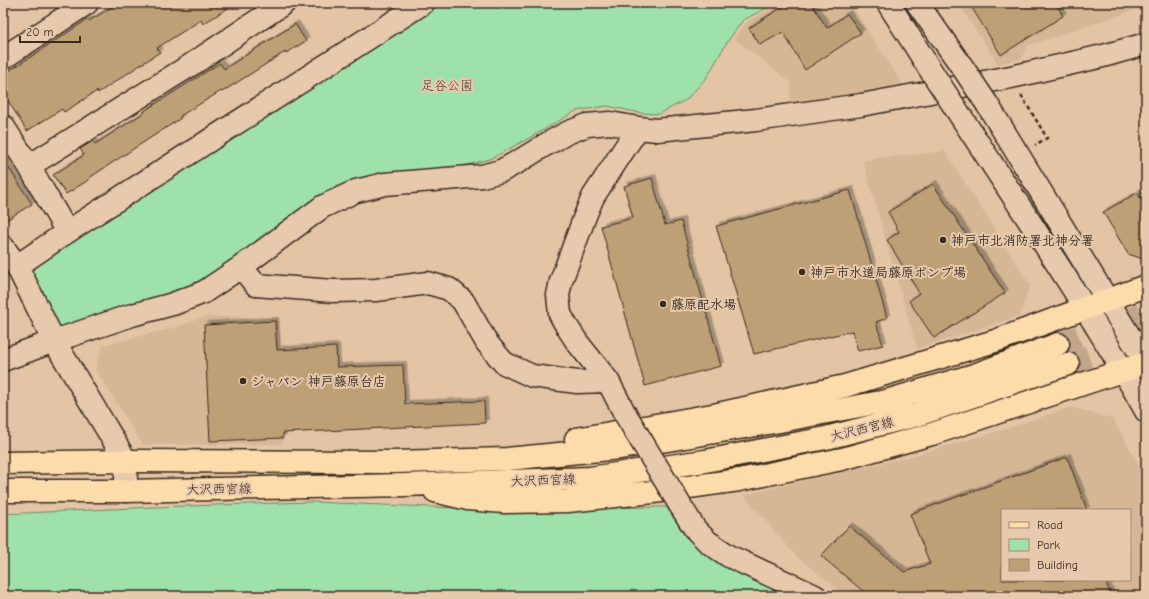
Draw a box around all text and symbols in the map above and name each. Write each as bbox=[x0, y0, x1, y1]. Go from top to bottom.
scale bar bbox=[20, 18, 80, 44]
text: 20 m bbox=[26, 25, 54, 39]
park label: 足谷公園 bbox=[421, 78, 473, 93]
place label: 神戸市北消防署北神分署 bbox=[951, 233, 1094, 248]
marker: 神戸市北消防署北神分署 bbox=[938, 235, 948, 245]
place label: 神戸市水道局藤原ポンプ場 bbox=[810, 265, 966, 280]
marker: 神戸市水道局藤原ポンプ場 bbox=[797, 267, 807, 277]
place label: 藤原配水場 bbox=[671, 297, 736, 312]
marker: 藤原配水場 bbox=[658, 299, 668, 309]
place label: ジャパン 神戸藤原台店 bbox=[251, 374, 386, 389]
marker: ジャパン 神戸藤原台店 bbox=[238, 376, 248, 386]
street label: 大沢西宮線 bbox=[829, 414, 896, 444]
street label: 大沢西宮線 bbox=[510, 471, 577, 489]
street label: 大沢西宮線 bbox=[186, 481, 253, 497]
legend bbox=[1001, 509, 1131, 581]
text: Road bbox=[1037, 518, 1063, 532]
text: Park bbox=[1037, 538, 1060, 552]
text: Building bbox=[1037, 558, 1078, 572]

